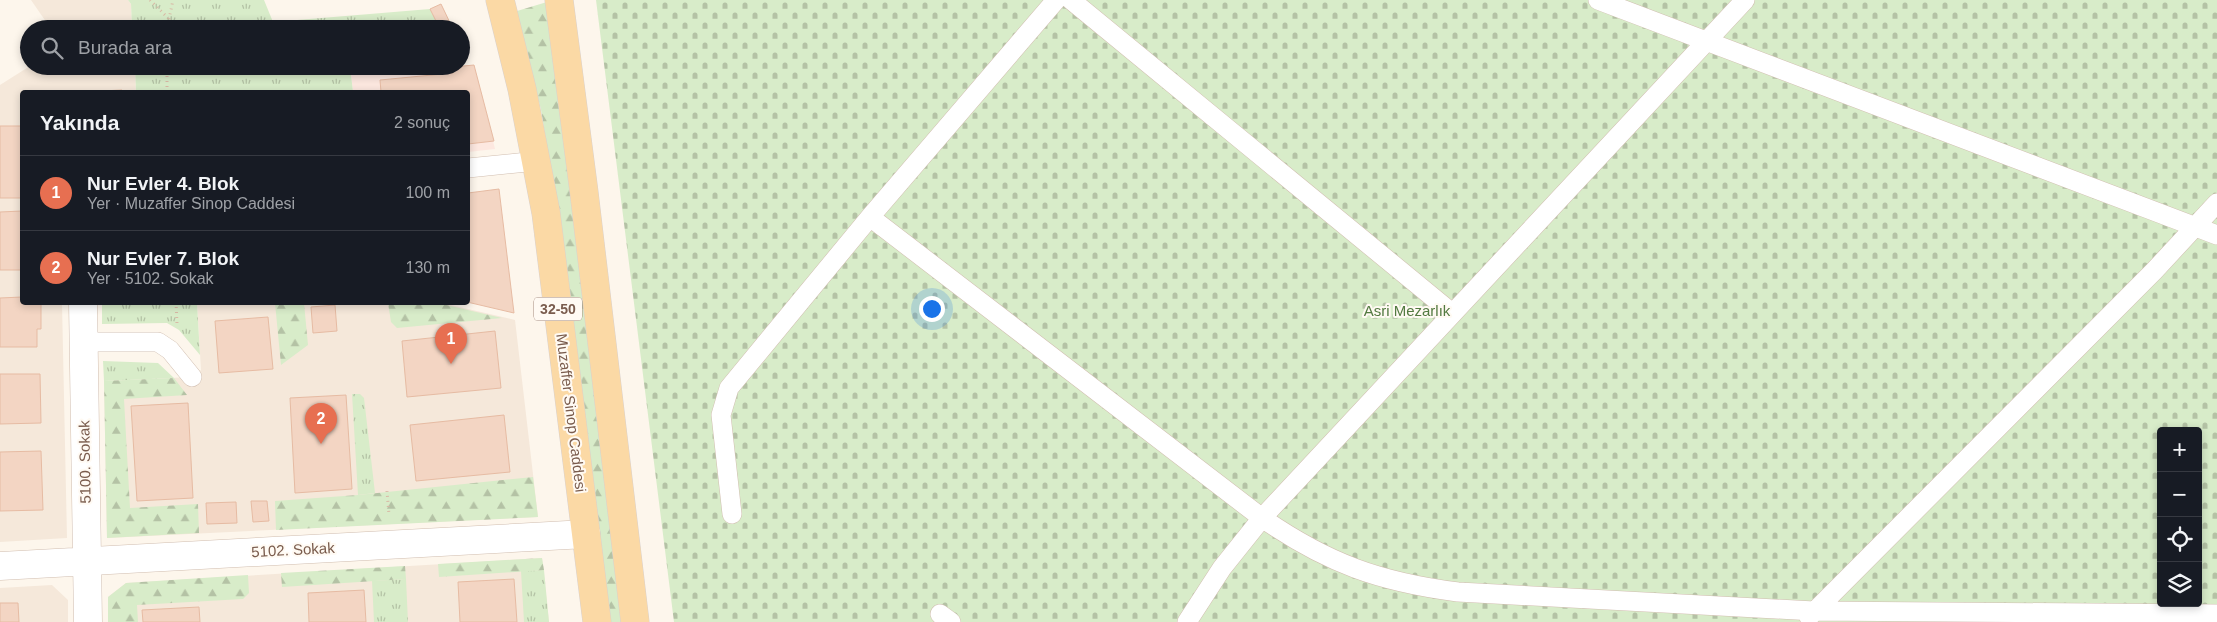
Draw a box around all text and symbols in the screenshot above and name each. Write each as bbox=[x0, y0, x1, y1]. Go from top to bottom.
search box bbox=[20, 20, 470, 75]
icon: search bbox=[38, 34, 66, 62]
text: Burada ara bbox=[78, 37, 172, 58]
text: Yakında bbox=[40, 111, 119, 134]
text: 2 sonuç bbox=[394, 114, 450, 131]
text: Nur Evler 4. Blok bbox=[87, 173, 239, 194]
text: 1 bbox=[52, 184, 60, 201]
text: 100 m bbox=[406, 184, 450, 201]
text: Yer · Muzaffer Sinop Caddesi bbox=[87, 195, 295, 212]
text: Nur Evler 7. Blok bbox=[87, 248, 239, 269]
text: 2 bbox=[52, 259, 60, 276]
text: 130 m bbox=[406, 259, 450, 276]
text: Yer · 5102. Sokak bbox=[87, 270, 214, 287]
your location bbox=[919, 296, 945, 322]
road number: 32-50 bbox=[534, 298, 582, 320]
park label: Asri Mezarlık bbox=[1364, 302, 1451, 319]
pin: 1 bbox=[435, 323, 467, 364]
street label: Muzaffer Sinop Caddesi bbox=[553, 333, 590, 493]
pin: 2 bbox=[305, 403, 337, 444]
street label: 5100. Sokak bbox=[75, 420, 94, 504]
map controls bbox=[2157, 427, 2202, 607]
button: + bbox=[2157, 427, 2202, 472]
button: − bbox=[2157, 472, 2202, 517]
button: locate bbox=[2157, 517, 2202, 562]
street label: 5102. Sokak bbox=[251, 539, 336, 560]
button: layers bbox=[2157, 562, 2202, 607]

